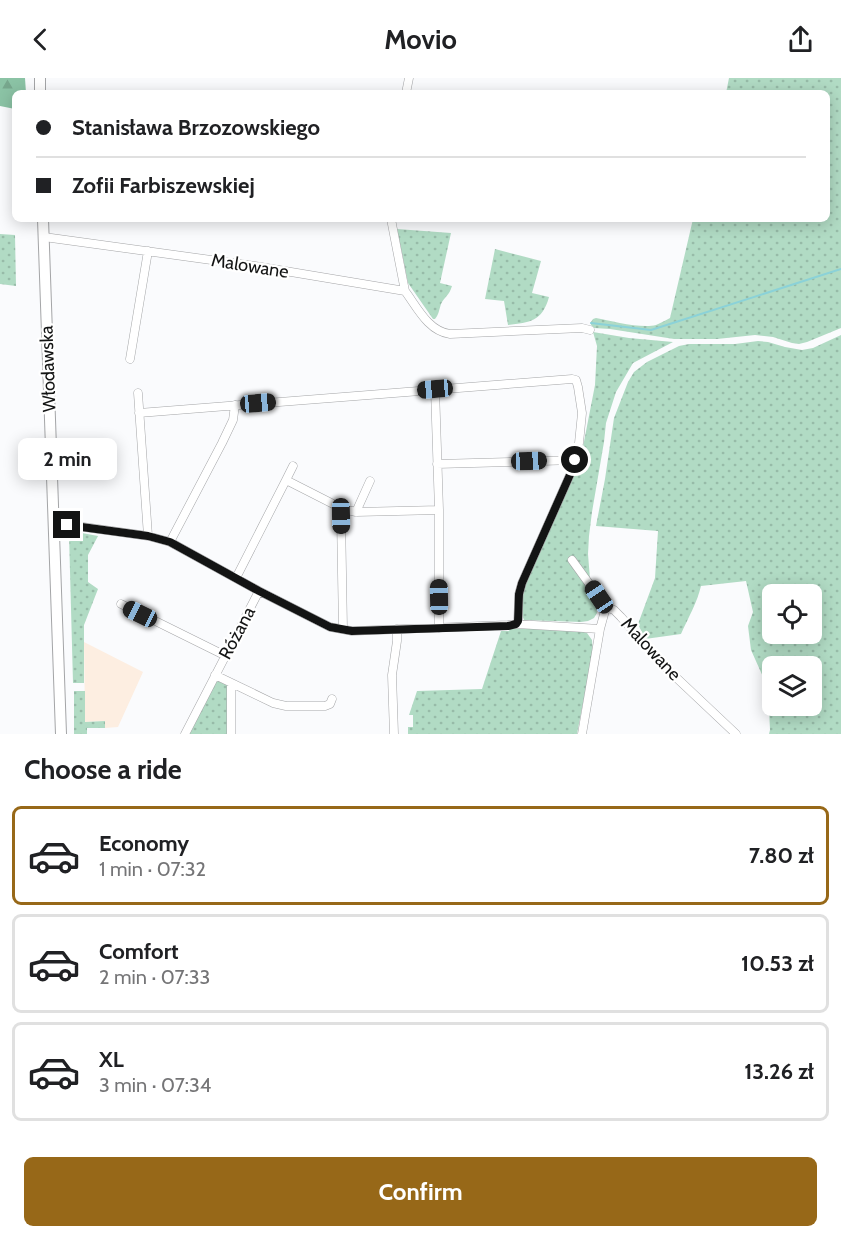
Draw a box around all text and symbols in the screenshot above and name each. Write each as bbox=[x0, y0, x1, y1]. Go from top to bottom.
icon: back bbox=[24, 23, 57, 56]
text: Movio bbox=[384, 23, 457, 56]
icon: share bbox=[784, 23, 817, 56]
text: Stanisława Brzozowskiego bbox=[72, 114, 320, 141]
text: Zofii Farbiszewskiej bbox=[72, 172, 255, 199]
street label: Malowane bbox=[210, 249, 290, 283]
street label: Włodawska bbox=[35, 325, 61, 413]
car bbox=[416, 378, 454, 400]
car bbox=[239, 392, 277, 414]
callout: 2 min bbox=[17, 438, 116, 480]
route start bbox=[561, 446, 588, 473]
text: 2 min bbox=[43, 447, 92, 471]
car bbox=[511, 451, 547, 471]
car bbox=[332, 498, 350, 534]
route end bbox=[53, 511, 80, 538]
car bbox=[581, 577, 617, 617]
car bbox=[430, 579, 448, 615]
map controls bbox=[762, 584, 822, 716]
button: locate bbox=[762, 584, 822, 644]
car bbox=[120, 598, 160, 630]
street label: Różana bbox=[214, 603, 260, 663]
street label: Malowane bbox=[616, 613, 686, 685]
button: layers bbox=[762, 656, 822, 716]
text: Choose a ride bbox=[24, 753, 182, 786]
icon: car bbox=[27, 829, 81, 883]
text: Economy bbox=[99, 830, 189, 857]
text: 7.80 zł bbox=[749, 842, 814, 869]
text: 1 min · 07:32 bbox=[99, 857, 206, 881]
icon: car bbox=[27, 937, 81, 991]
text: Comfort bbox=[99, 938, 178, 965]
text: 10.53 zł bbox=[741, 950, 814, 977]
text: 2 min · 07:33 bbox=[99, 965, 210, 989]
icon: car bbox=[27, 1045, 81, 1099]
text: XL bbox=[99, 1046, 124, 1073]
text: 13.26 zł bbox=[744, 1058, 814, 1085]
text: 3 min · 07:34 bbox=[99, 1073, 211, 1097]
button: Confirm bbox=[24, 1157, 817, 1226]

